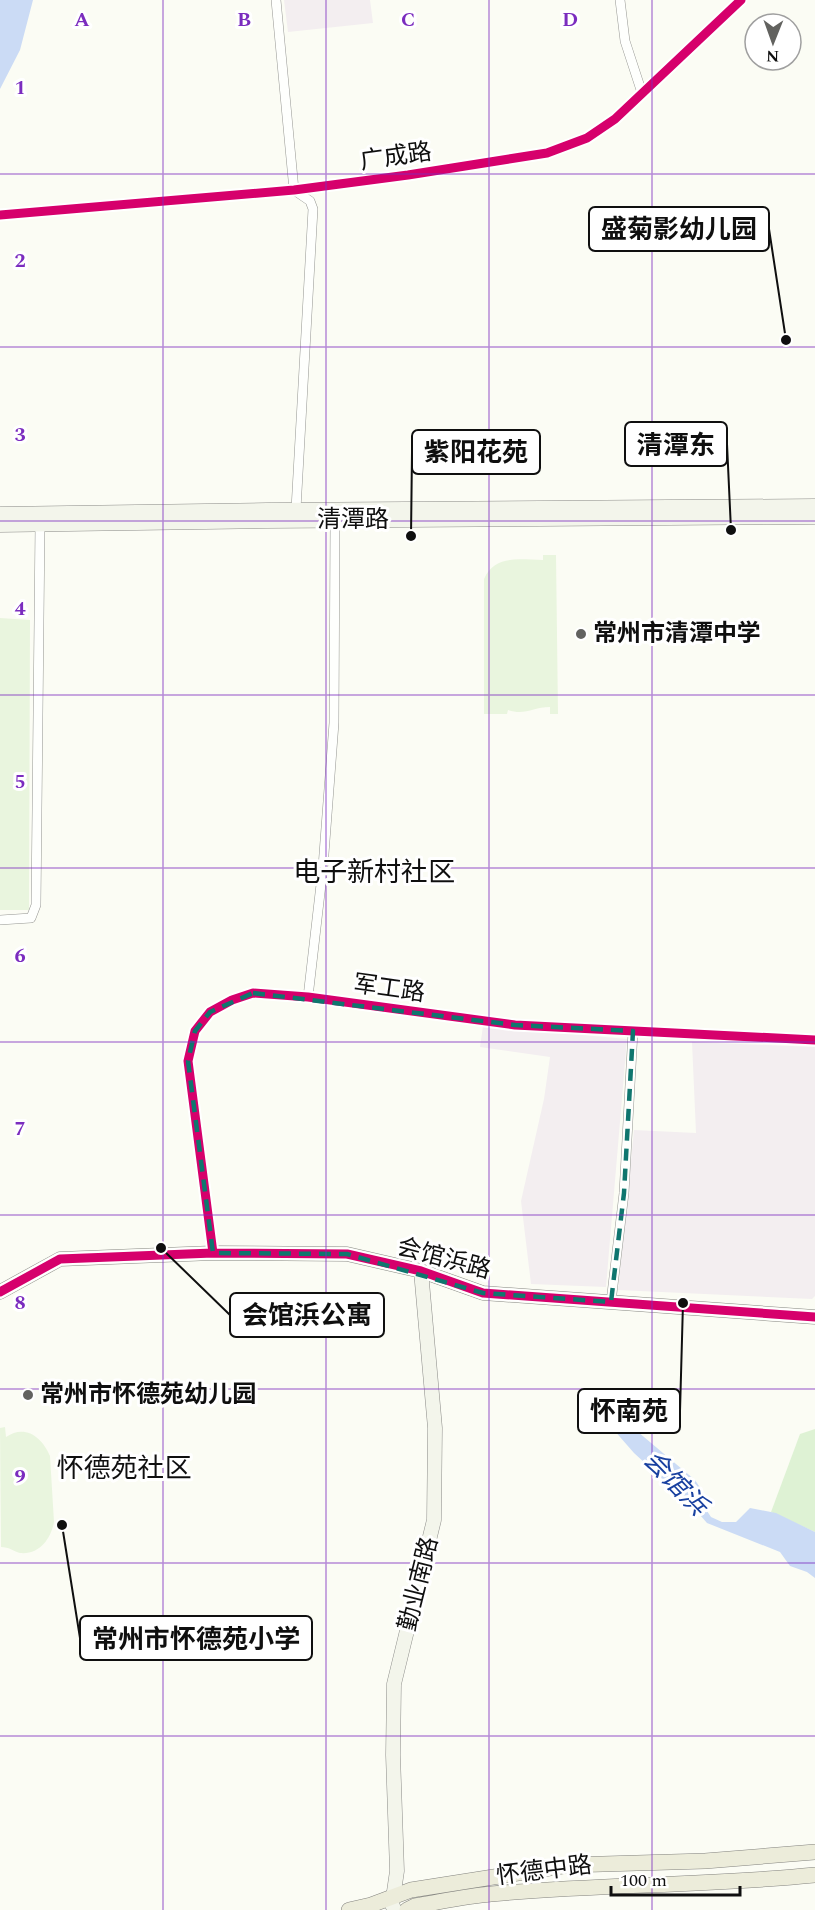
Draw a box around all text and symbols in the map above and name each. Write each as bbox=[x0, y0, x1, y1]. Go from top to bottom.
text: A bbox=[74, 5, 90, 35]
text: B bbox=[237, 5, 251, 35]
text: C bbox=[401, 5, 415, 35]
text: D bbox=[562, 5, 578, 35]
north arrow bbox=[743, 12, 803, 72]
text: N bbox=[766, 44, 779, 68]
text: 1 bbox=[14, 73, 26, 103]
street label: 广成路 bbox=[358, 134, 434, 180]
callout: 盛菊影幼儿园 bbox=[589, 207, 769, 251]
text: 盛菊影幼儿园 bbox=[601, 210, 757, 250]
text: 2 bbox=[14, 246, 26, 276]
text: 3 bbox=[14, 420, 26, 450]
callout: 清潭东 bbox=[625, 422, 727, 466]
text: 清潭东 bbox=[637, 426, 715, 466]
callout: 紫阳花苑 bbox=[412, 430, 540, 474]
text: 紫阳花苑 bbox=[424, 433, 528, 473]
street label: 清潭路 bbox=[317, 502, 389, 538]
text: 4 bbox=[14, 594, 26, 624]
place label: 常州市清潭中学 bbox=[593, 616, 761, 652]
marker: 常州市清潭中学 bbox=[574, 627, 588, 641]
text: 5 bbox=[14, 767, 26, 797]
district label: 电子新村社区 bbox=[293, 852, 455, 894]
text: 6 bbox=[14, 941, 26, 971]
street label: 军工路 bbox=[351, 966, 427, 1012]
text: 7 bbox=[14, 1114, 26, 1144]
street label: 会馆浜路 bbox=[393, 1229, 495, 1289]
text: 8 bbox=[14, 1288, 26, 1318]
callout: 会馆浜公寓 bbox=[230, 1293, 384, 1337]
text: 会馆浜公寓 bbox=[242, 1296, 372, 1336]
place label: 常州市怀德苑幼儿园 bbox=[40, 1377, 256, 1413]
marker: 常州市怀德苑幼儿园 bbox=[21, 1388, 35, 1402]
callout: 怀南苑 bbox=[578, 1389, 680, 1433]
text: 怀南苑 bbox=[590, 1392, 668, 1432]
water label: 会馆浜 bbox=[634, 1441, 718, 1526]
district label: 怀德苑社区 bbox=[57, 1448, 192, 1490]
text: 9 bbox=[14, 1462, 26, 1492]
street label: 勤业南路 bbox=[390, 1533, 448, 1635]
callout: 常州市怀德苑小学 bbox=[80, 1616, 312, 1660]
text: 常州市怀德苑小学 bbox=[92, 1620, 300, 1660]
street label: 怀德中路 bbox=[494, 1847, 594, 1895]
scale bar bbox=[611, 1859, 740, 1897]
text: 100 m bbox=[620, 1867, 667, 1894]

